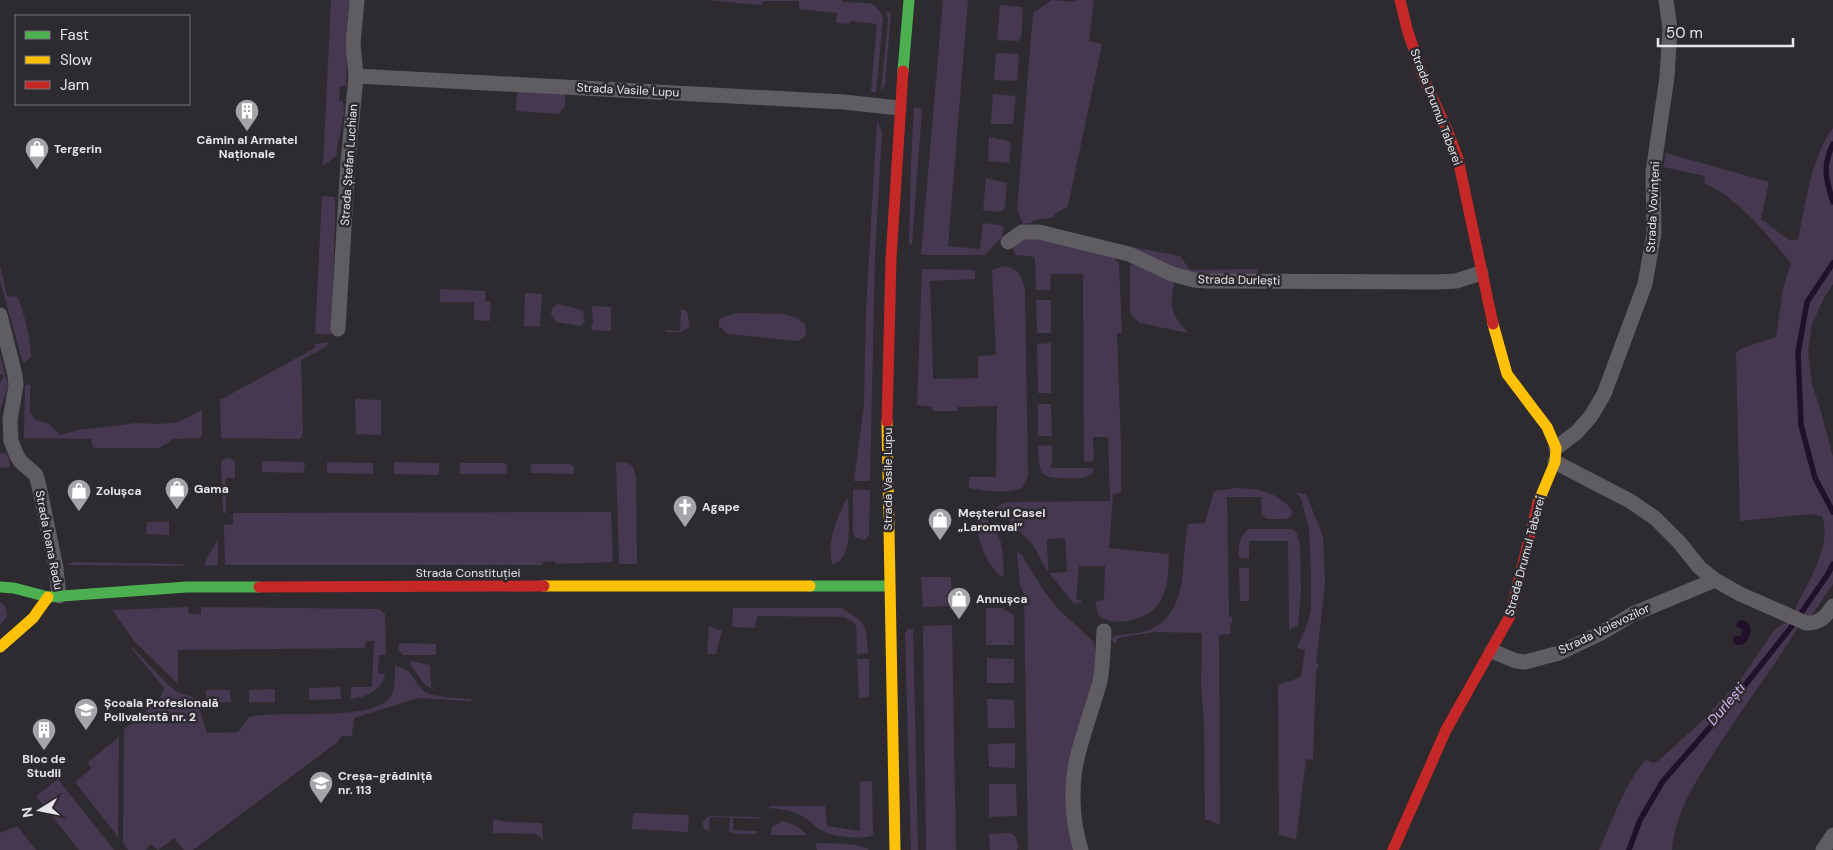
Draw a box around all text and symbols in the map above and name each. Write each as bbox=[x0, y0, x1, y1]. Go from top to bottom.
legend bbox=[15, 15, 190, 105]
scale bar bbox=[1658, 15, 1793, 47]
text: 50 m bbox=[1666, 23, 1703, 43]
text: Fast bbox=[60, 25, 89, 45]
street label: Strada Drumul Taberei bbox=[1406, 46, 1466, 168]
text: Slow bbox=[60, 50, 93, 70]
text: Jam bbox=[60, 75, 89, 95]
street label: Strada Vasile Lupu bbox=[576, 79, 680, 101]
building icon: Cămin al Armatei Naționale bbox=[234, 98, 260, 132]
street label: Strada Ștefan Luchian bbox=[337, 104, 361, 226]
place label: Cămin al Armatei Naționale bbox=[197, 132, 297, 162]
shop icon: Tergerin bbox=[24, 136, 50, 170]
place label: Tergerin bbox=[54, 141, 102, 157]
street label: Strada Vovințeni bbox=[1643, 161, 1663, 253]
street label: Strada Durlești bbox=[1198, 271, 1280, 289]
street label: Strada Vasile Lupu bbox=[880, 427, 896, 530]
shop icon: Gama bbox=[164, 476, 190, 510]
shop icon: Zolușca bbox=[66, 478, 92, 512]
place label: Gama bbox=[194, 481, 229, 497]
place label: Zolușca bbox=[96, 483, 142, 499]
street label: Strada Ioana Radu bbox=[32, 489, 66, 591]
church icon: Agape bbox=[672, 494, 698, 528]
street label: Strada Drumul Taberei bbox=[1501, 494, 1549, 618]
place label: Agape bbox=[702, 499, 740, 515]
place label: Meșterul Casei „Laromval” bbox=[958, 505, 1045, 535]
shop icon: Meșterul Casei „Laromval” bbox=[927, 507, 953, 541]
street label: Strada Constituției bbox=[416, 565, 520, 581]
shop icon: Annușca bbox=[946, 586, 972, 620]
place label: Annușca bbox=[976, 591, 1027, 607]
street label: Strada Voievozilor bbox=[1556, 600, 1653, 658]
water label: Durlești bbox=[1703, 679, 1749, 729]
place label: Școala Profesională Polivalentă nr. 2 bbox=[104, 695, 219, 725]
school or university icon: Școala Profesională Polivalentă nr. 2 bbox=[73, 697, 99, 731]
building icon: Bloc de Studii bbox=[31, 717, 57, 751]
place label: Bloc de Studii bbox=[22, 751, 66, 781]
place label: Creșa-grădiniță nr. 113 bbox=[338, 768, 432, 798]
school or university icon: Creșa-grădiniță nr. 113 bbox=[308, 770, 334, 804]
north arrow bbox=[15, 785, 65, 835]
text: N bbox=[17, 806, 37, 819]

